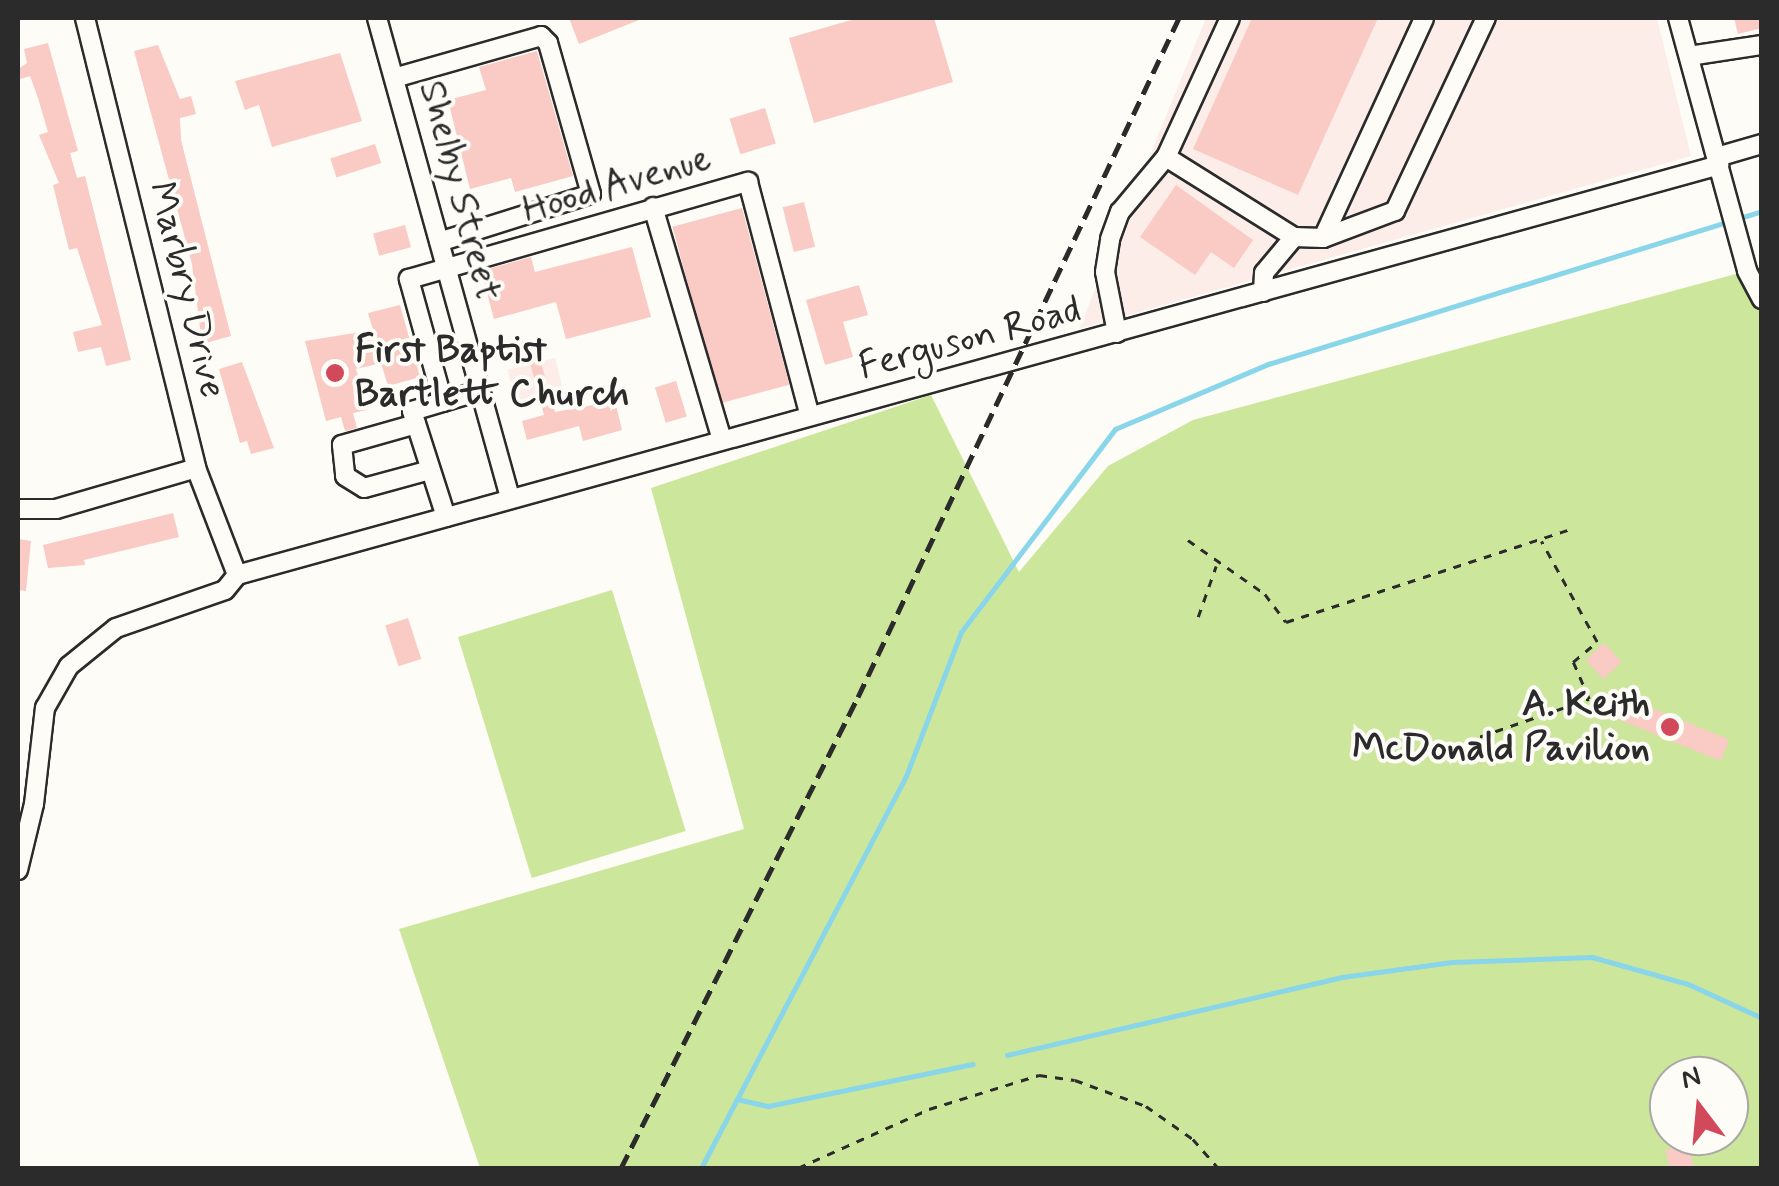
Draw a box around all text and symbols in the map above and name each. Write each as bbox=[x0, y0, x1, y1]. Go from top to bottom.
street label: Shelby Street bbox=[408, 77, 510, 305]
street label: Hood Avenue bbox=[513, 135, 721, 235]
street label: Marbry Drive bbox=[137, 179, 235, 401]
street label: Ferguson Road bbox=[855, 288, 1085, 390]
place label: First Baptist Bartlett Church bbox=[355, 328, 629, 418]
marker: First Baptist Bartlett Church bbox=[324, 362, 346, 384]
place label: A. Keith McDonald Pavilion bbox=[1352, 682, 1650, 772]
marker: A. Keith McDonald Pavilion bbox=[1659, 716, 1681, 738]
north arrow bbox=[1649, 1056, 1749, 1156]
text: N bbox=[1677, 1058, 1705, 1099]

